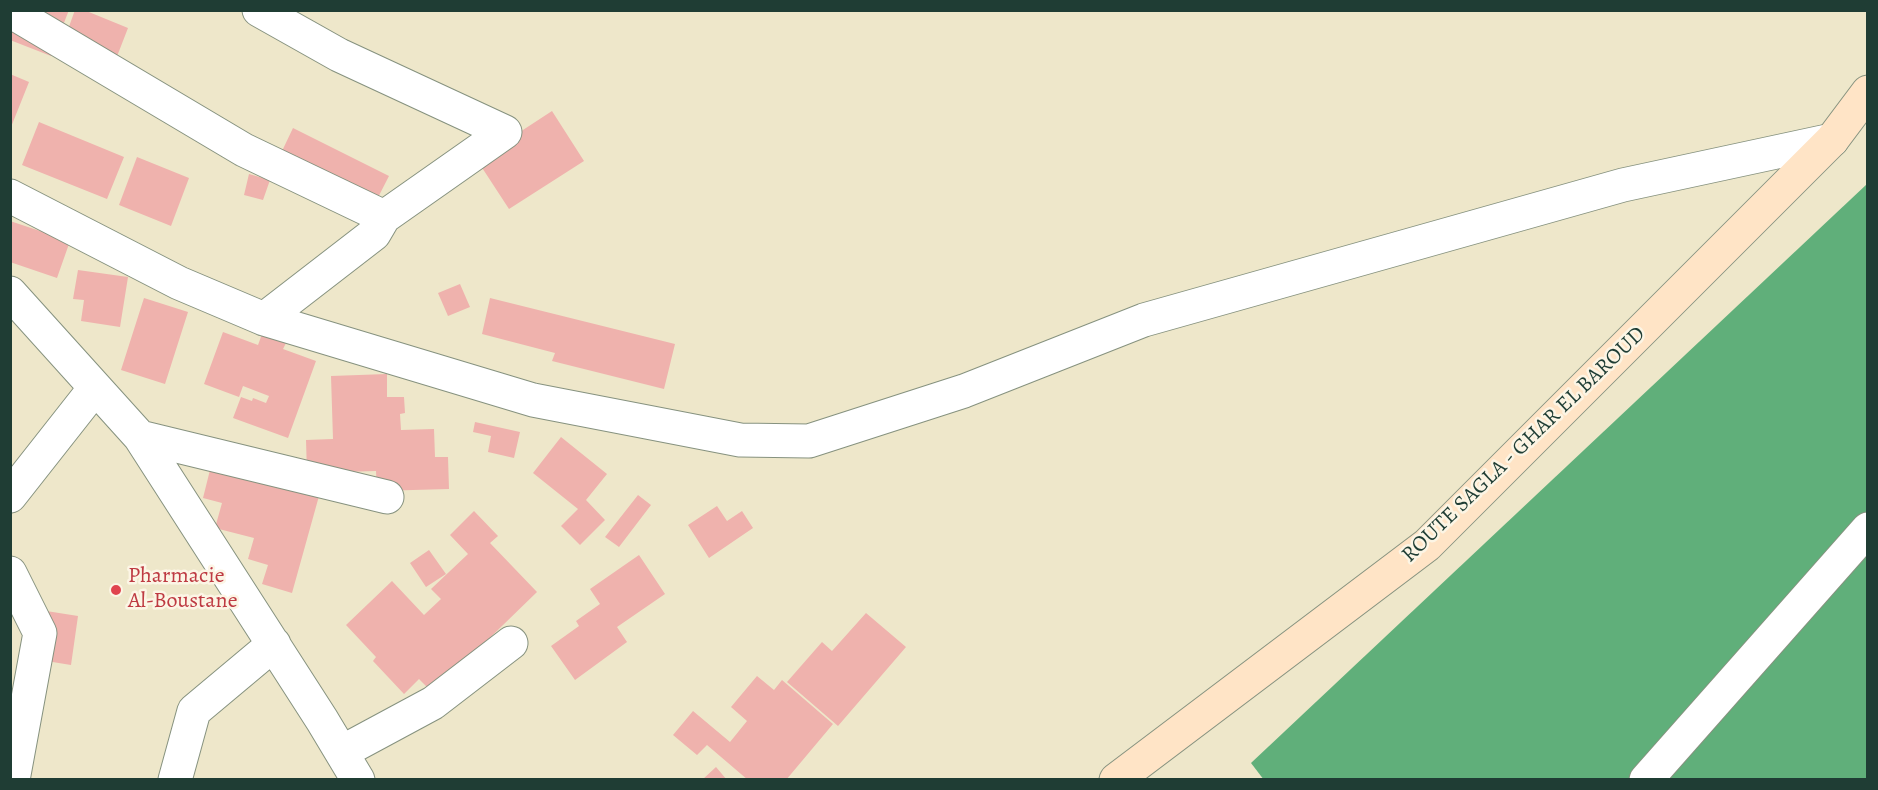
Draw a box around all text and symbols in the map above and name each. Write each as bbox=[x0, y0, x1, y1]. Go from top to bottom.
street label: ROUTE SAGLA - GHAR EL BAROUD bbox=[1397, 321, 1651, 569]
place label: Pharmacie Al-Boustane bbox=[128, 564, 238, 616]
marker: Pharmacie Al-Boustane bbox=[109, 583, 123, 597]

